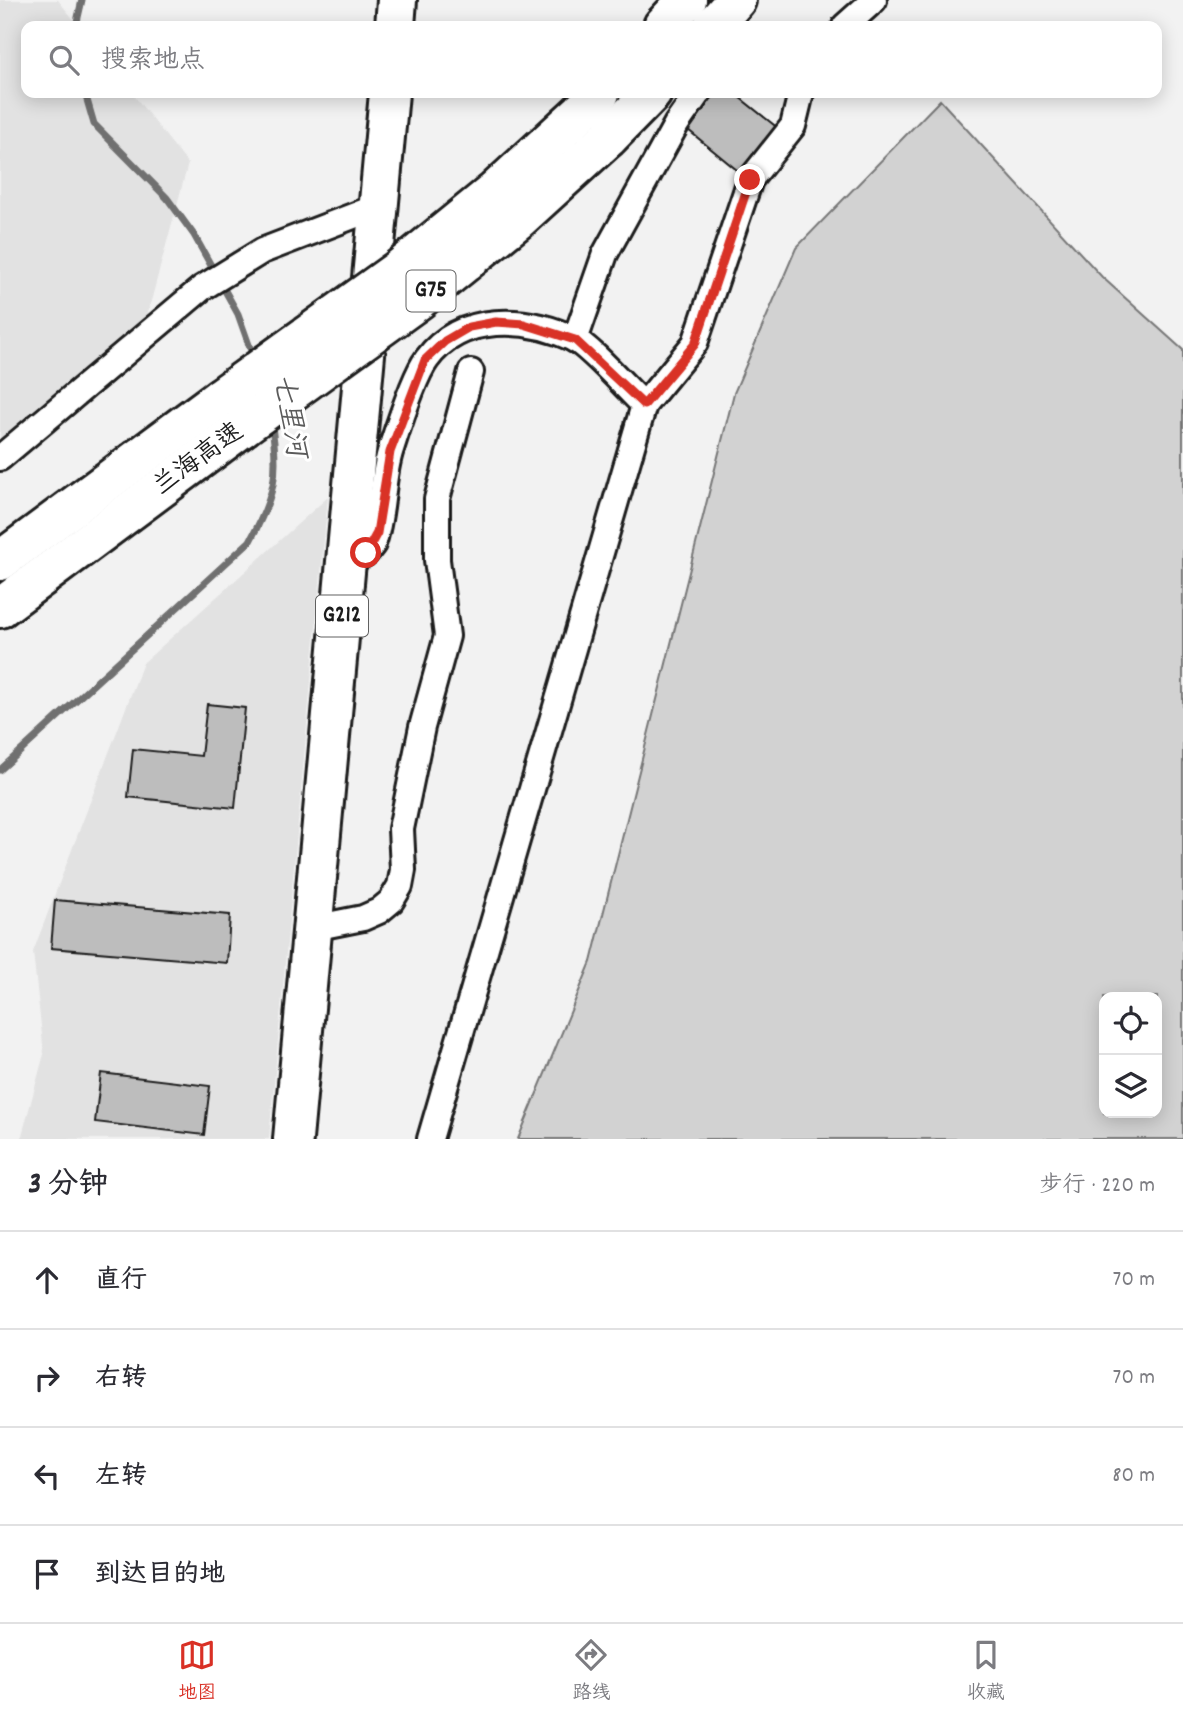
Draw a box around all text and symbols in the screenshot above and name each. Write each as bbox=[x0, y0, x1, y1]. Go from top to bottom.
search box bbox=[21, 21, 1162, 98]
icon: search bbox=[45, 41, 83, 79]
text: 搜索地点 bbox=[101, 43, 205, 80]
route end bbox=[734, 164, 765, 195]
road number: G75 bbox=[406, 270, 456, 312]
water label: 七里河 bbox=[260, 371, 315, 465]
street label: 兰海高速 bbox=[146, 414, 252, 506]
route start bbox=[350, 537, 381, 568]
road number: G212 bbox=[316, 596, 368, 636]
map controls bbox=[1099, 992, 1162, 1118]
button: locate bbox=[1099, 992, 1162, 1055]
button: layers bbox=[1099, 1055, 1162, 1118]
text: 3 分钟 bbox=[28, 1165, 108, 1208]
text: 步行 · 220 m bbox=[1039, 1170, 1155, 1203]
icon: ahead bbox=[28, 1261, 66, 1299]
text: 直行 bbox=[95, 1263, 147, 1300]
text: 70 m bbox=[1113, 1264, 1155, 1297]
icon: right bbox=[28, 1359, 66, 1397]
text: 右转 bbox=[95, 1361, 147, 1398]
text: 70 m bbox=[1113, 1362, 1155, 1395]
icon: left bbox=[28, 1457, 66, 1495]
text: 左转 bbox=[95, 1459, 147, 1496]
text: 80 m bbox=[1112, 1460, 1155, 1493]
icon: arrive bbox=[28, 1555, 66, 1593]
text: 到达目的地 bbox=[95, 1557, 225, 1594]
tab: 地图 bbox=[178, 1636, 216, 1708]
tab: 路线 bbox=[572, 1636, 611, 1708]
tab: 收藏 bbox=[967, 1636, 1005, 1708]

